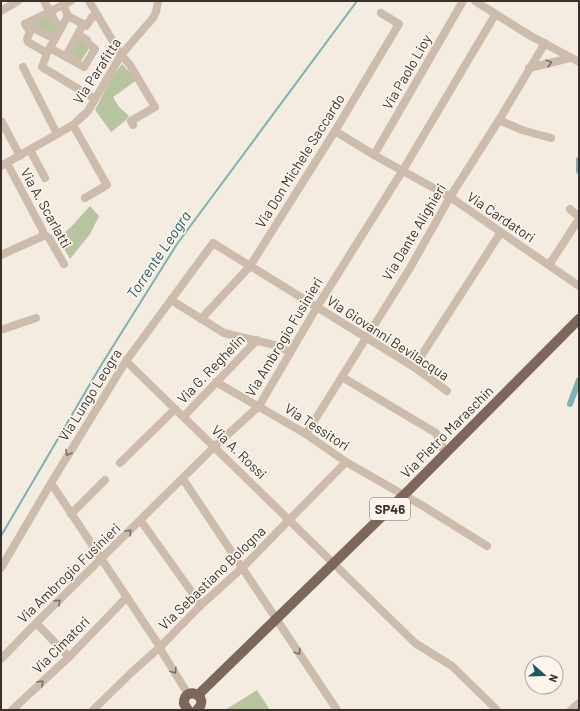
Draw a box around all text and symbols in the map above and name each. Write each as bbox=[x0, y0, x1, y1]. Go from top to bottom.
street label: Via Paolo Lioy bbox=[378, 31, 435, 112]
street label: Via Parafitta bbox=[69, 35, 124, 107]
one-way arrow bbox=[546, 59, 553, 68]
street label: Via Don Michele Saccardo bbox=[251, 91, 348, 231]
street label: Via A. Scarlatti bbox=[17, 165, 75, 251]
street label: Via Dante Alighieri bbox=[378, 180, 449, 283]
street label: Via Cardatori bbox=[464, 188, 538, 246]
water label: Torrente Leogra bbox=[122, 207, 194, 302]
street label: Via Ambrogio Fusinieri bbox=[241, 274, 326, 400]
street label: Via Giovanni Bevilacqua bbox=[324, 292, 453, 384]
street label: Via G. Reghelin bbox=[173, 330, 248, 407]
street label: Via Lungo Leogra bbox=[54, 346, 125, 444]
street label: Via Pietro Maraschin bbox=[397, 382, 496, 481]
street label: Via Tessitori bbox=[282, 399, 353, 454]
street label: Via A. Rossi bbox=[208, 421, 270, 482]
one-way arrow bbox=[66, 449, 73, 456]
road number: SP46 bbox=[370, 498, 410, 520]
street label: Via Ambrogio Fusinieri bbox=[14, 519, 124, 626]
street label: Via Sebastiano Bologna bbox=[155, 522, 269, 633]
one-way arrow bbox=[124, 529, 132, 537]
one-way arrow bbox=[53, 599, 61, 607]
street label: Via Cimatori bbox=[29, 613, 93, 677]
one-way arrow bbox=[294, 648, 301, 655]
north arrow bbox=[524, 655, 564, 695]
one-way arrow bbox=[169, 667, 177, 674]
text: N bbox=[547, 673, 561, 684]
one-way arrow bbox=[36, 681, 43, 688]

